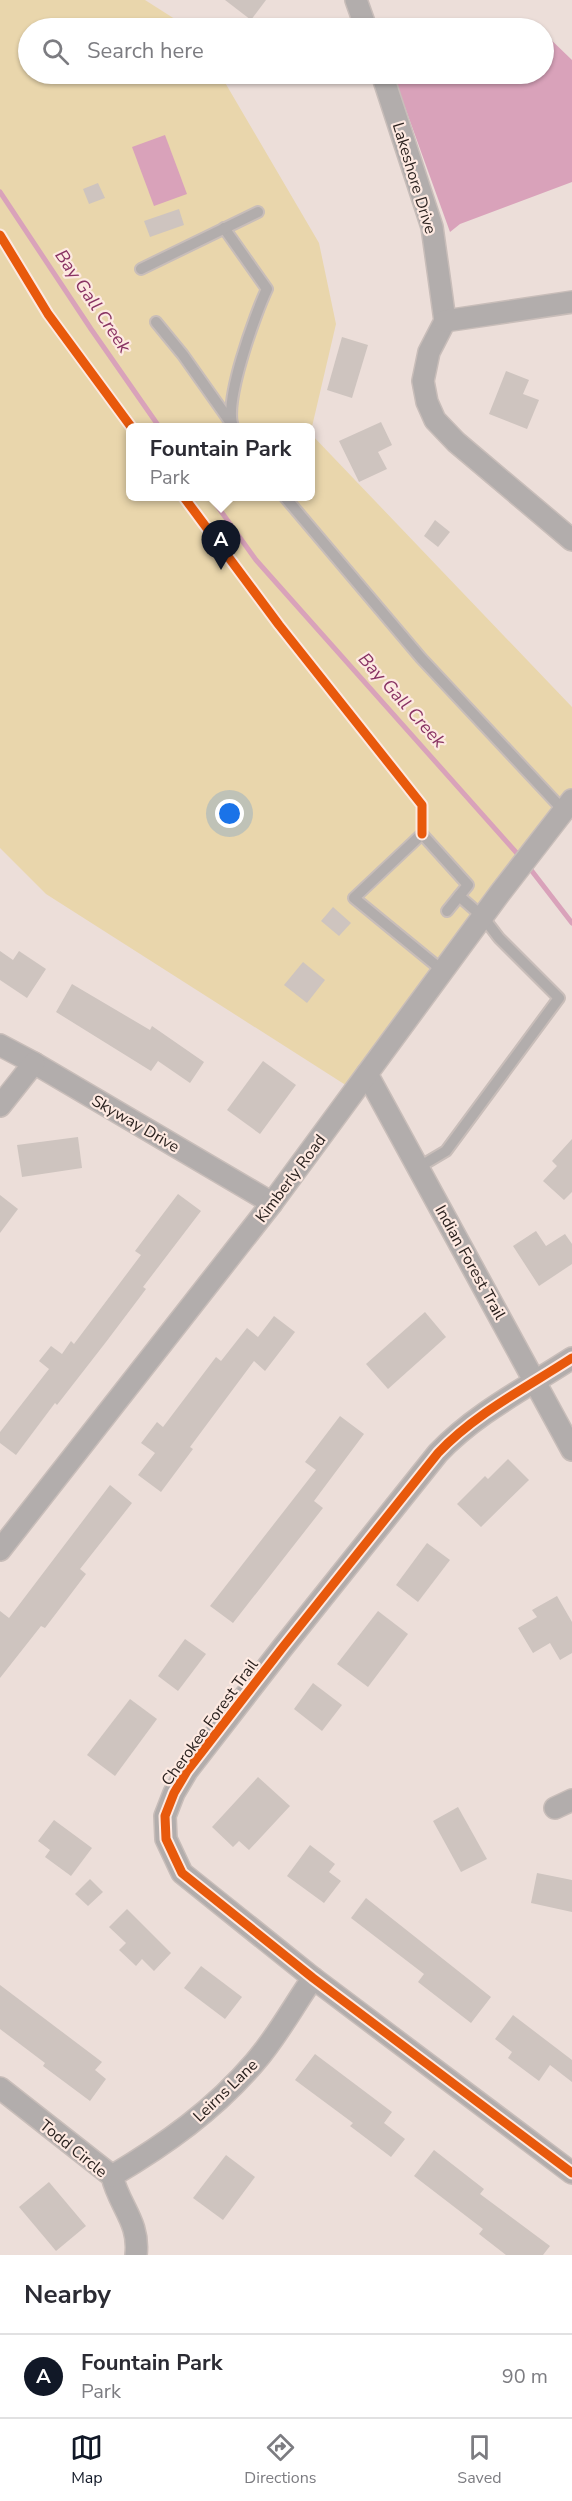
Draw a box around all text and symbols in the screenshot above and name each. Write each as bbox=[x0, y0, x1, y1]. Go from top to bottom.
search box bbox=[18, 18, 554, 84]
icon: search bbox=[39, 35, 72, 68]
text: Search here bbox=[87, 36, 204, 66]
street label: Lakeshore Drive bbox=[387, 120, 441, 237]
water label: Bay Gall Creek bbox=[50, 245, 137, 358]
popup bbox=[126, 423, 315, 501]
text: Fountain Park bbox=[150, 434, 291, 464]
text: Park bbox=[150, 464, 190, 491]
pin: A bbox=[202, 520, 240, 570]
water label: Bay Gall Creek bbox=[353, 647, 452, 753]
your location bbox=[215, 799, 244, 828]
street label: Skyway Drive bbox=[88, 1090, 183, 1158]
street label: Kimberly Road bbox=[250, 1130, 331, 1227]
street label: Indian Forest Trail bbox=[430, 1201, 511, 1324]
street label: Cherokee Forest Trail bbox=[156, 1655, 263, 1790]
street label: Leirns Lane bbox=[188, 2054, 263, 2127]
street label: Todd Circle bbox=[35, 2115, 112, 2183]
text: Nearby bbox=[24, 2277, 111, 2312]
text: Fountain Park bbox=[81, 2348, 222, 2378]
text: A bbox=[36, 2363, 51, 2390]
text: 90 m bbox=[502, 2363, 548, 2390]
text: Park bbox=[81, 2378, 121, 2405]
tab: Map bbox=[70, 2431, 103, 2489]
tab: Directions bbox=[244, 2431, 316, 2489]
tab: Saved bbox=[457, 2431, 502, 2489]

